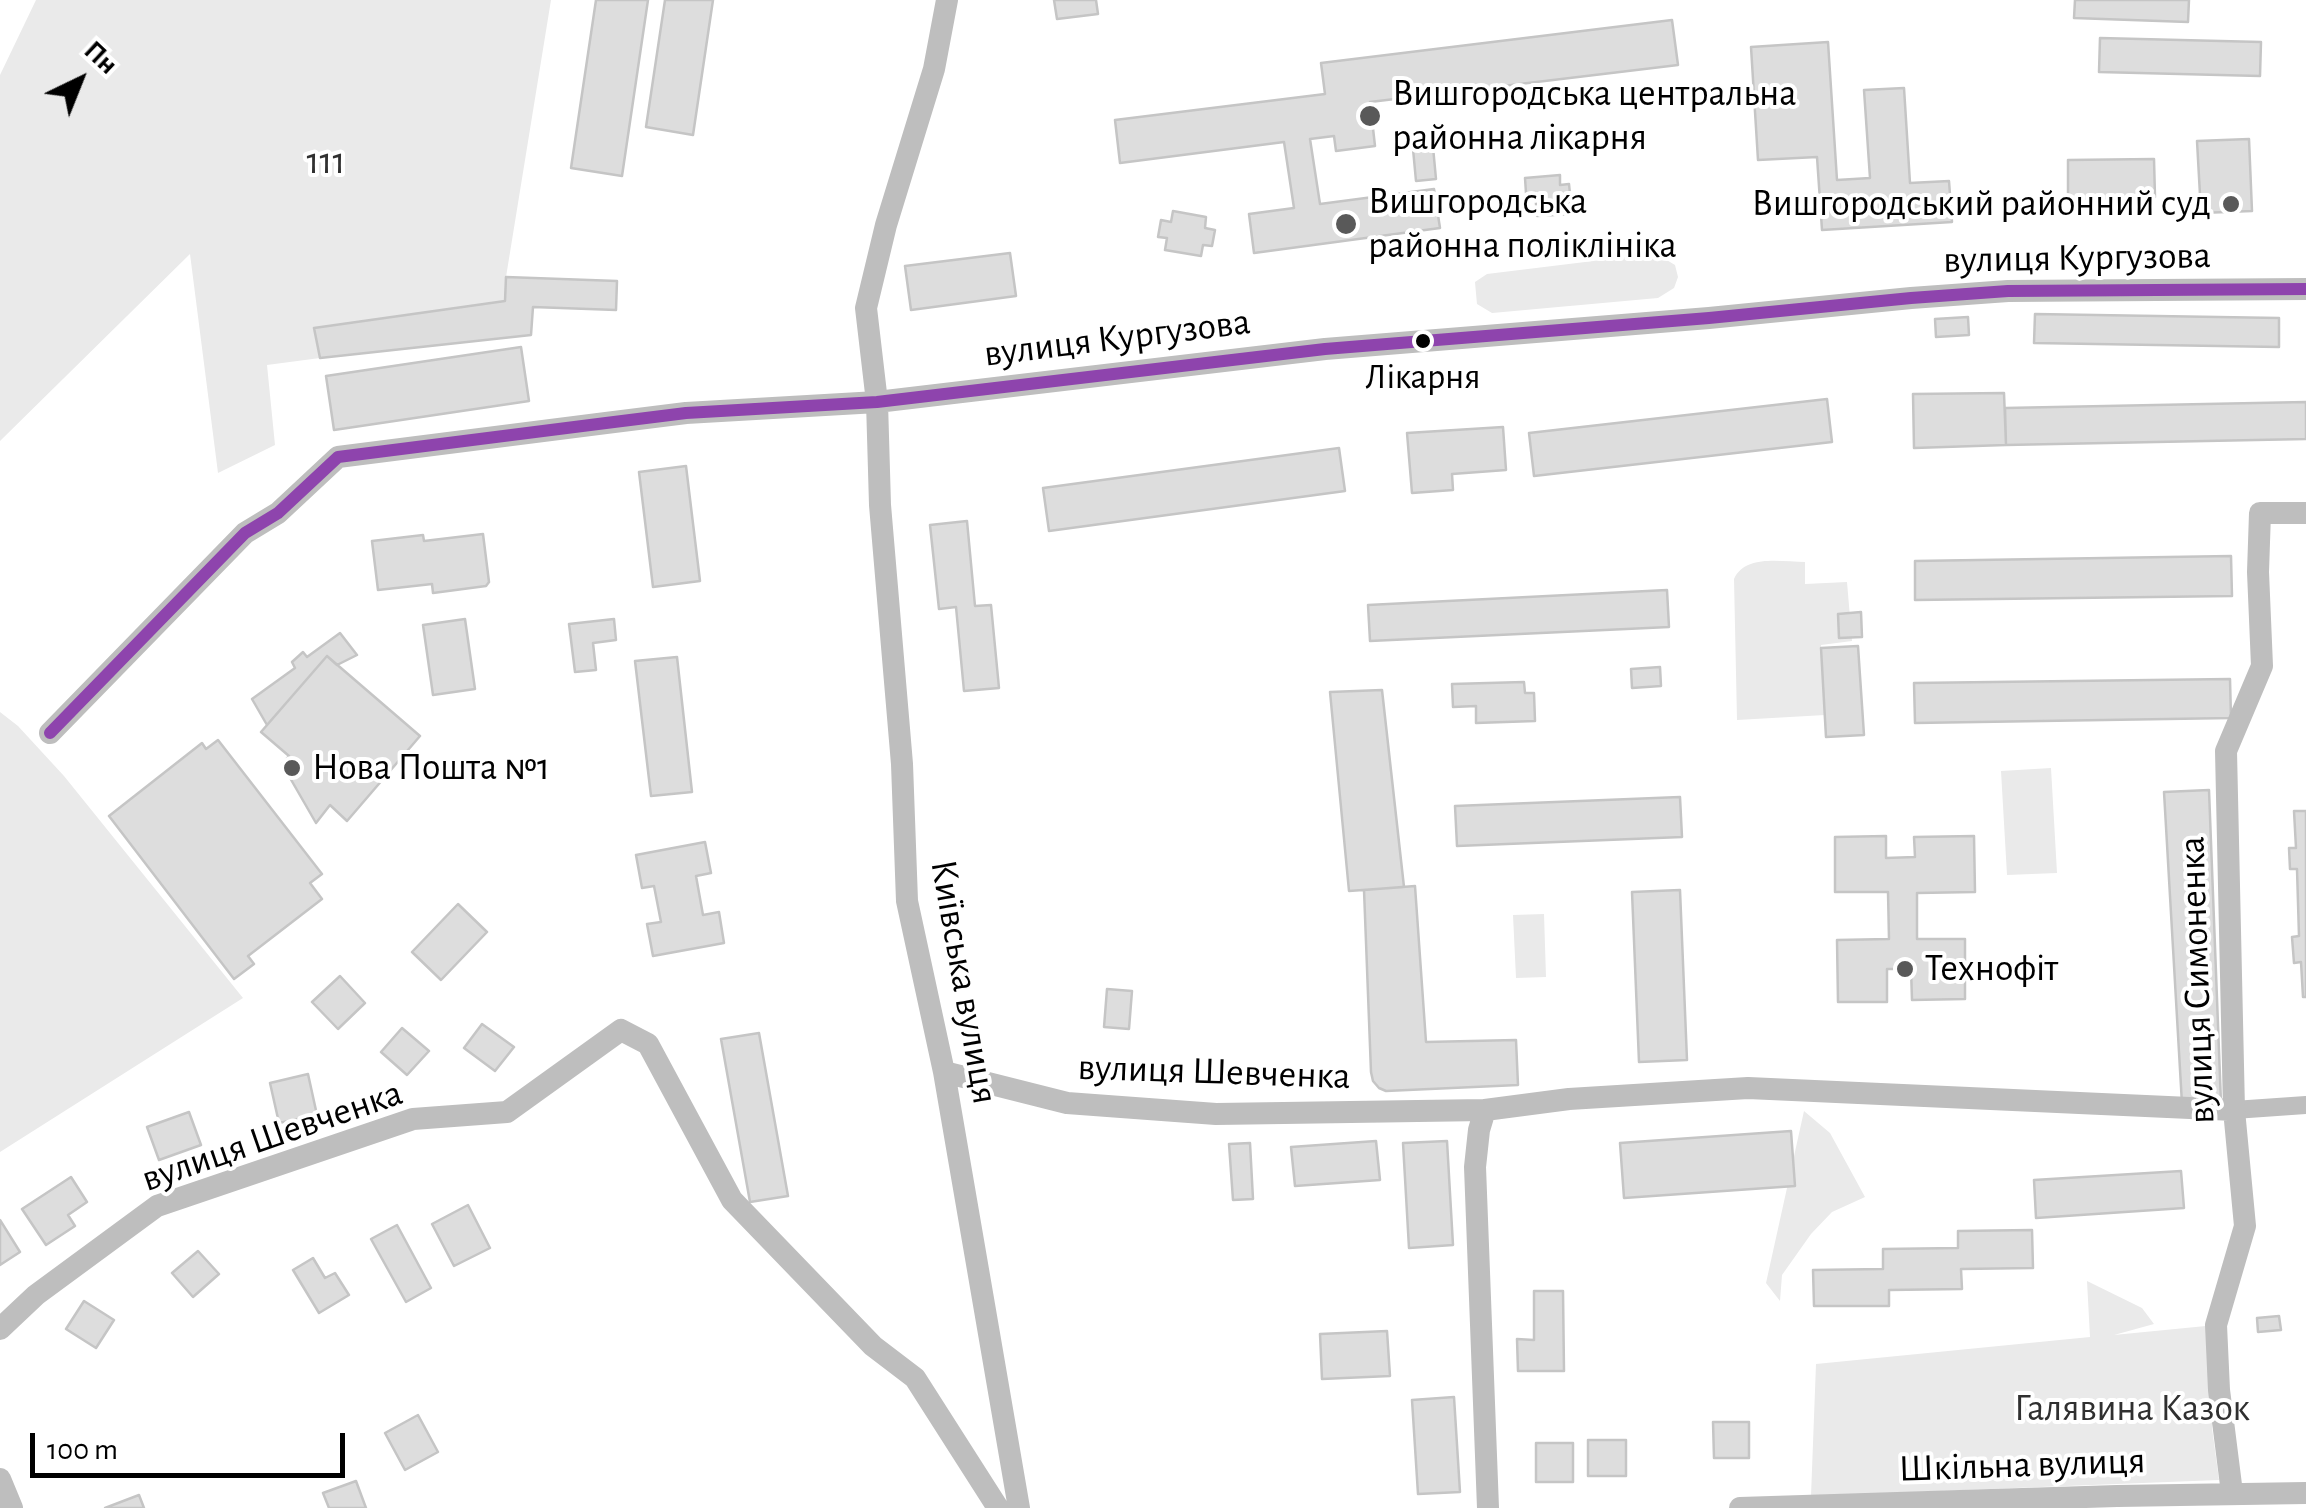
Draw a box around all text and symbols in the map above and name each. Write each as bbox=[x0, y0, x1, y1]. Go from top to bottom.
north arrow bbox=[30, 30, 130, 130]
text: Пн bbox=[78, 36, 122, 80]
place label: Вишгородська центральна районна лікарня bbox=[1392, 71, 1797, 160]
marker: Вишгородська центральна районна лікарня bbox=[1357, 103, 1383, 129]
park label: 111 bbox=[306, 139, 346, 185]
place label: Вишгородська районна поліклініка bbox=[1368, 179, 1677, 268]
place label: Вишгородський районний суд bbox=[1752, 181, 2211, 227]
marker: Вишгородський районний суд bbox=[2220, 193, 2242, 215]
marker: Вишгородська районна поліклініка bbox=[1333, 211, 1359, 237]
street label: вулиця Кургузова bbox=[1943, 233, 2211, 283]
street label: вулиця Кургузова bbox=[981, 299, 1253, 377]
marker: Лікарня bbox=[1413, 331, 1433, 351]
place label: Лікарня bbox=[1365, 355, 1481, 399]
place label: Нова Пошта №1 bbox=[312, 745, 550, 791]
marker: Нова Пошта №1 bbox=[281, 757, 303, 779]
street label: вулиця Симоненка bbox=[2169, 835, 2225, 1125]
street label: Київська вулиця bbox=[920, 856, 1008, 1108]
place label: Технофіт bbox=[1925, 946, 2058, 992]
marker: Технофіт bbox=[1894, 958, 1916, 980]
street label: вулиця Шевченка bbox=[1077, 1044, 1351, 1100]
street label: вулиця Шевченка bbox=[136, 1070, 408, 1202]
park label: Галявина Казок bbox=[2014, 1386, 2250, 1432]
scale bar bbox=[35, 1413, 350, 1475]
text: 100 m bbox=[47, 1435, 118, 1465]
street label: Шкільна вулиця bbox=[1898, 1438, 2146, 1492]

